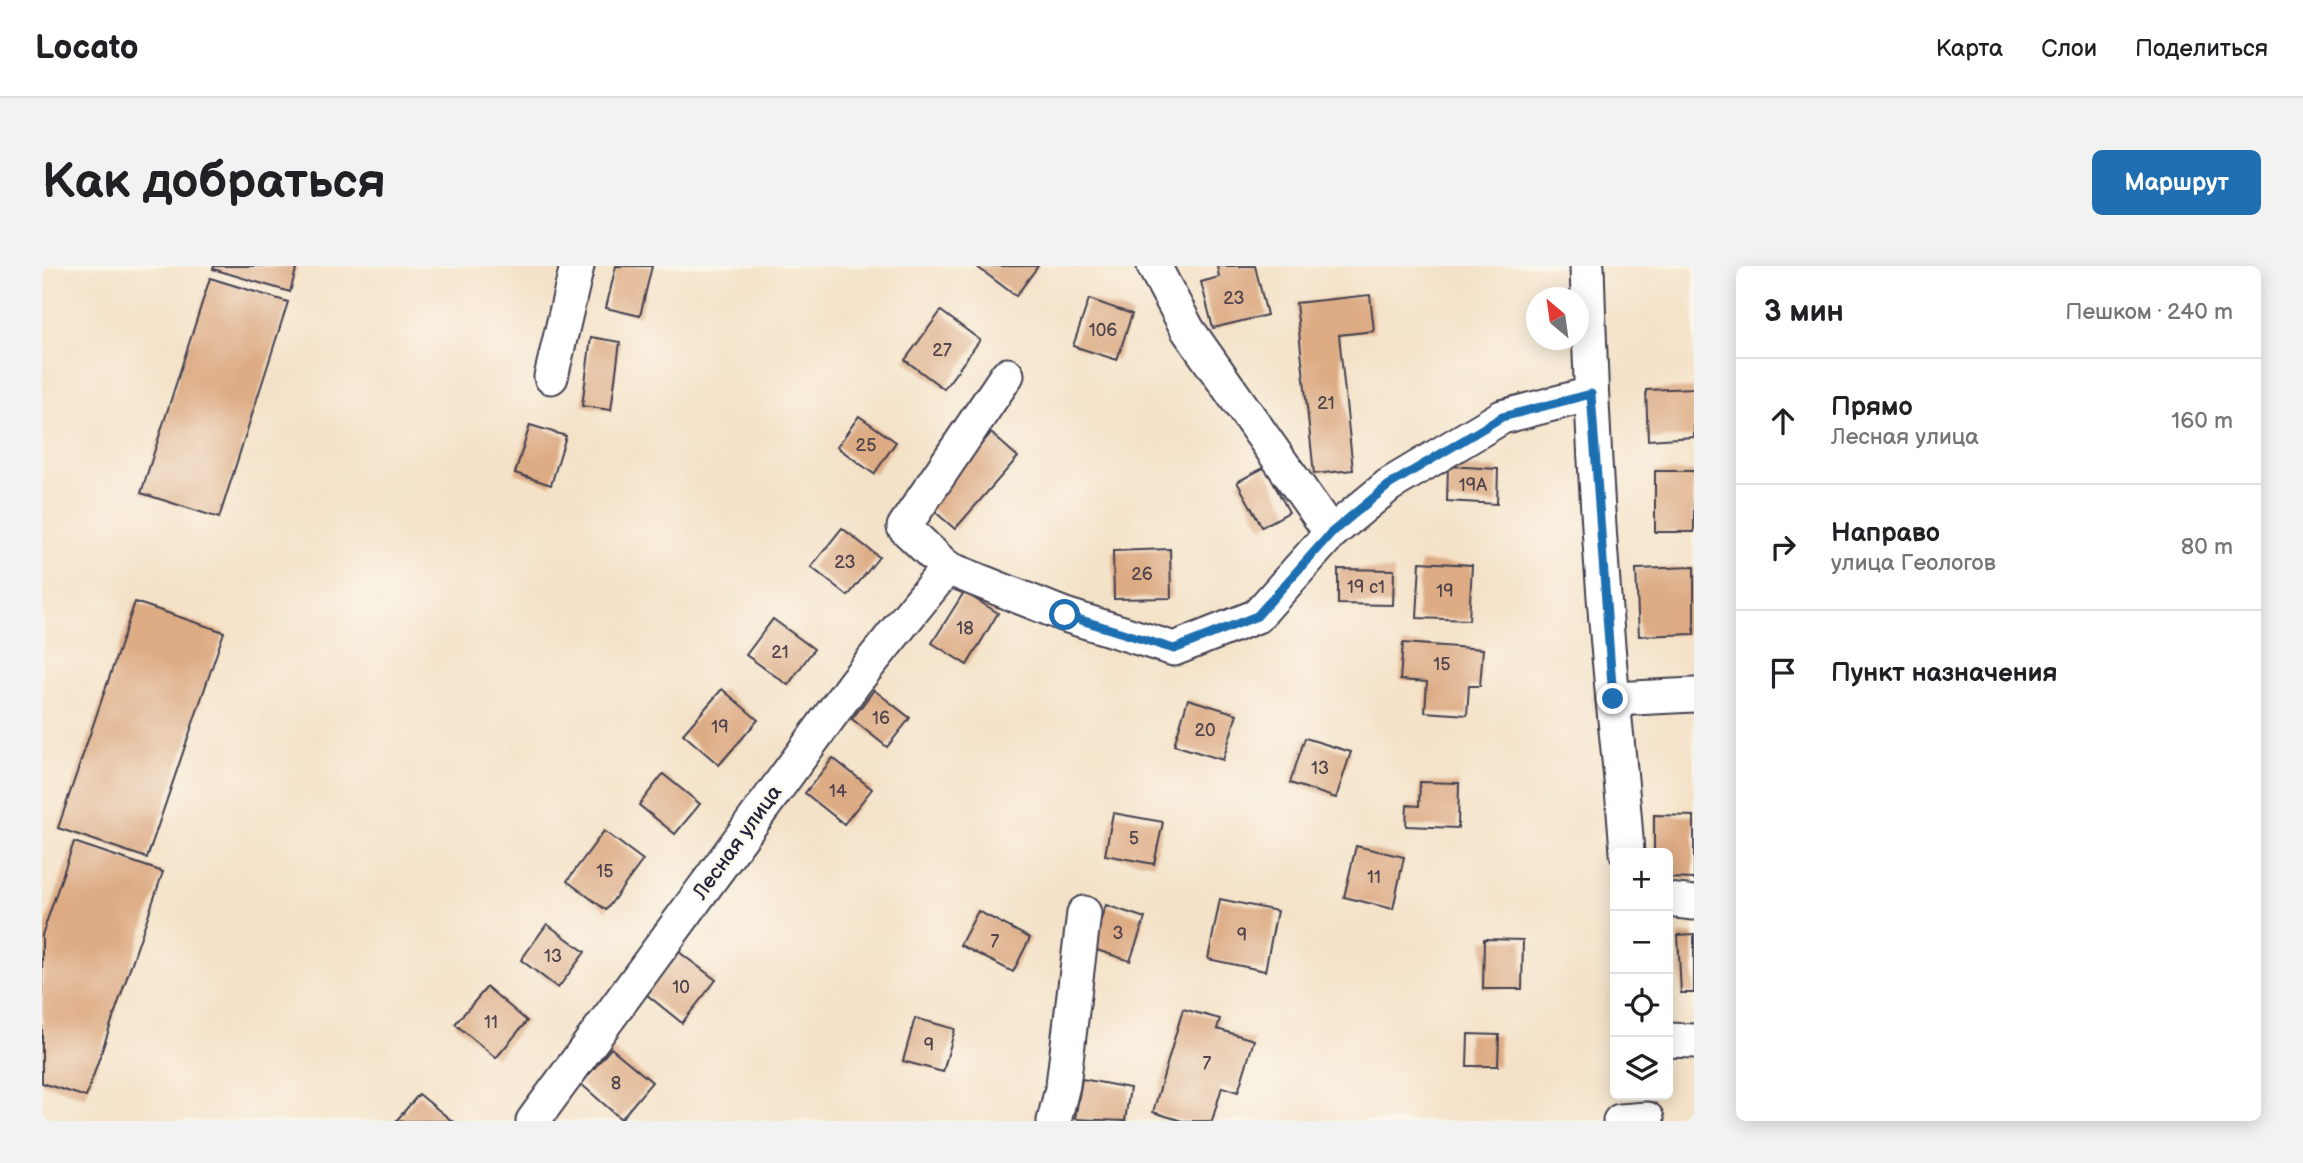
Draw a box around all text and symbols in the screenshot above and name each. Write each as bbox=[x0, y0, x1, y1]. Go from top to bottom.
text: Locato bbox=[35, 28, 139, 68]
text: Карта bbox=[1936, 34, 2003, 63]
text: Слои bbox=[2041, 34, 2097, 63]
text: Поделиться bbox=[2135, 34, 2268, 63]
button: Маршрут bbox=[2092, 150, 2261, 215]
text: Как добраться bbox=[42, 153, 386, 212]
north arrow bbox=[1526, 287, 1589, 350]
house number: 23 bbox=[1223, 288, 1245, 309]
text: 3 мин bbox=[1764, 294, 1844, 330]
text: Пешком · 240 m bbox=[2065, 298, 2233, 326]
house number: 106 bbox=[1089, 320, 1117, 341]
house number: 27 bbox=[932, 340, 952, 361]
text: Прямо bbox=[1831, 392, 1913, 423]
house number: 21 bbox=[1317, 393, 1335, 414]
icon: ahead bbox=[1764, 402, 1802, 440]
text: 160 m bbox=[2171, 407, 2233, 435]
text: Лесная улица bbox=[1831, 423, 1979, 451]
house number: 25 bbox=[856, 435, 876, 456]
house number: 19А bbox=[1459, 475, 1487, 496]
text: Направо bbox=[1831, 518, 1940, 549]
icon: right bbox=[1764, 528, 1802, 566]
text: 80 m bbox=[2181, 533, 2233, 561]
text: улица Геологов bbox=[1831, 549, 1996, 577]
house number: 23 bbox=[834, 552, 856, 573]
house number: 26 bbox=[1131, 564, 1153, 585]
house number: 19 с1 bbox=[1347, 577, 1385, 598]
house number: 19 bbox=[1436, 581, 1454, 602]
route start bbox=[1049, 599, 1080, 630]
house number: 18 bbox=[956, 618, 974, 639]
house number: 21 bbox=[771, 642, 789, 663]
house number: 15 bbox=[1433, 654, 1451, 675]
icon: arrive bbox=[1764, 654, 1802, 692]
text: Пункт назначения bbox=[1831, 658, 2057, 689]
route end bbox=[1597, 683, 1628, 714]
house number: 16 bbox=[872, 708, 890, 729]
house number: 19 bbox=[711, 717, 729, 738]
house number: 20 bbox=[1194, 720, 1216, 741]
house number: 13 bbox=[1311, 758, 1329, 779]
street label: Лесная улица bbox=[687, 780, 788, 905]
house number: 14 bbox=[829, 781, 847, 802]
house number: 5 bbox=[1129, 828, 1139, 849]
map controls bbox=[1610, 848, 1673, 1100]
button: + bbox=[1610, 848, 1673, 911]
house number: 15 bbox=[596, 861, 614, 882]
house number: 11 bbox=[1367, 867, 1381, 888]
button: − bbox=[1610, 911, 1673, 974]
house number: 3 bbox=[1112, 923, 1124, 944]
house number: 9 bbox=[1237, 925, 1247, 946]
house number: 7 bbox=[991, 931, 1000, 952]
house number: 13 bbox=[544, 946, 562, 967]
button: locate bbox=[1610, 974, 1673, 1037]
house number: 10 bbox=[672, 977, 690, 998]
house number: 11 bbox=[484, 1012, 498, 1033]
house number: 9 bbox=[924, 1035, 934, 1056]
button: layers bbox=[1610, 1037, 1673, 1100]
house number: 7 bbox=[1203, 1053, 1212, 1074]
house number: 8 bbox=[611, 1073, 621, 1094]

